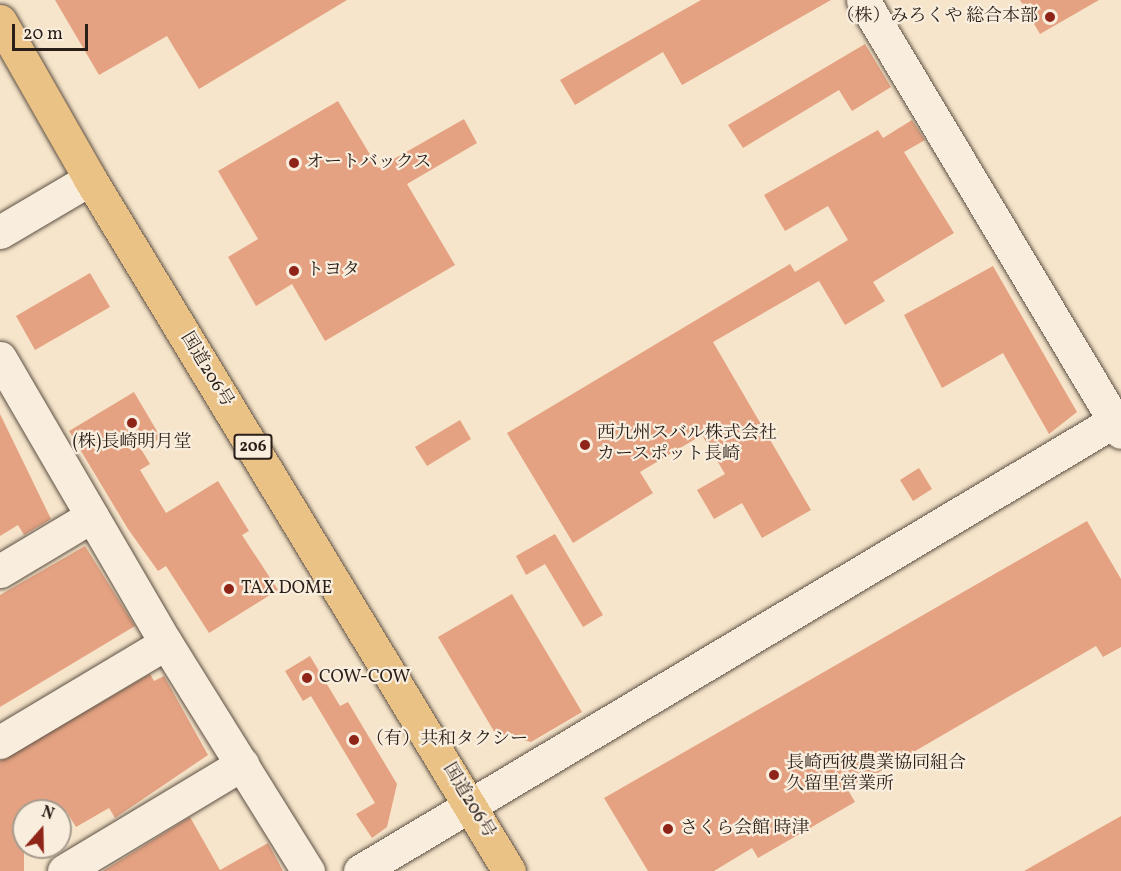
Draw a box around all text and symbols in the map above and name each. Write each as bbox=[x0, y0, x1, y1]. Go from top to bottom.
place label: （株）みろくや 総合本部 bbox=[836, 6, 1038, 28]
marker: （株）みろくや 総合本部 bbox=[1043, 10, 1057, 24]
scale bar bbox=[15, 12, 92, 50]
text: 20 m bbox=[23, 22, 63, 47]
place label: オートバックス bbox=[306, 152, 432, 174]
marker: オートバックス bbox=[287, 156, 301, 170]
place label: トヨタ bbox=[306, 260, 360, 282]
marker: トヨタ bbox=[287, 264, 301, 278]
street label: 国道206号 bbox=[175, 329, 237, 411]
marker: (株)長崎明月堂 bbox=[125, 416, 139, 430]
place label: 西九州スバル株式会社 カースポット長崎 bbox=[597, 424, 777, 466]
place label: (株)長崎明月堂 bbox=[73, 432, 191, 454]
road number: 206 bbox=[234, 434, 272, 460]
marker: 西九州スバル株式会社 カースポット長崎 bbox=[578, 438, 592, 452]
place label: TAX DOME bbox=[241, 578, 332, 600]
marker: TAX DOME bbox=[222, 582, 236, 596]
place label: COW-COW bbox=[319, 667, 410, 689]
marker: COW-COW bbox=[300, 671, 314, 685]
place label: （有）共和タクシー bbox=[366, 729, 528, 751]
marker: （有）共和タクシー bbox=[347, 733, 361, 747]
place label: 長崎西彼農業協同組合 久留里営業所 bbox=[786, 754, 966, 796]
street label: 国道206号 bbox=[437, 760, 499, 842]
marker: 長崎西彼農業協同組合 久留里営業所 bbox=[767, 768, 781, 782]
north arrow bbox=[12, 799, 72, 859]
text: N bbox=[38, 802, 57, 826]
place label: さくら会館 時津 bbox=[680, 818, 810, 840]
marker: さくら会館 時津 bbox=[661, 822, 675, 836]

